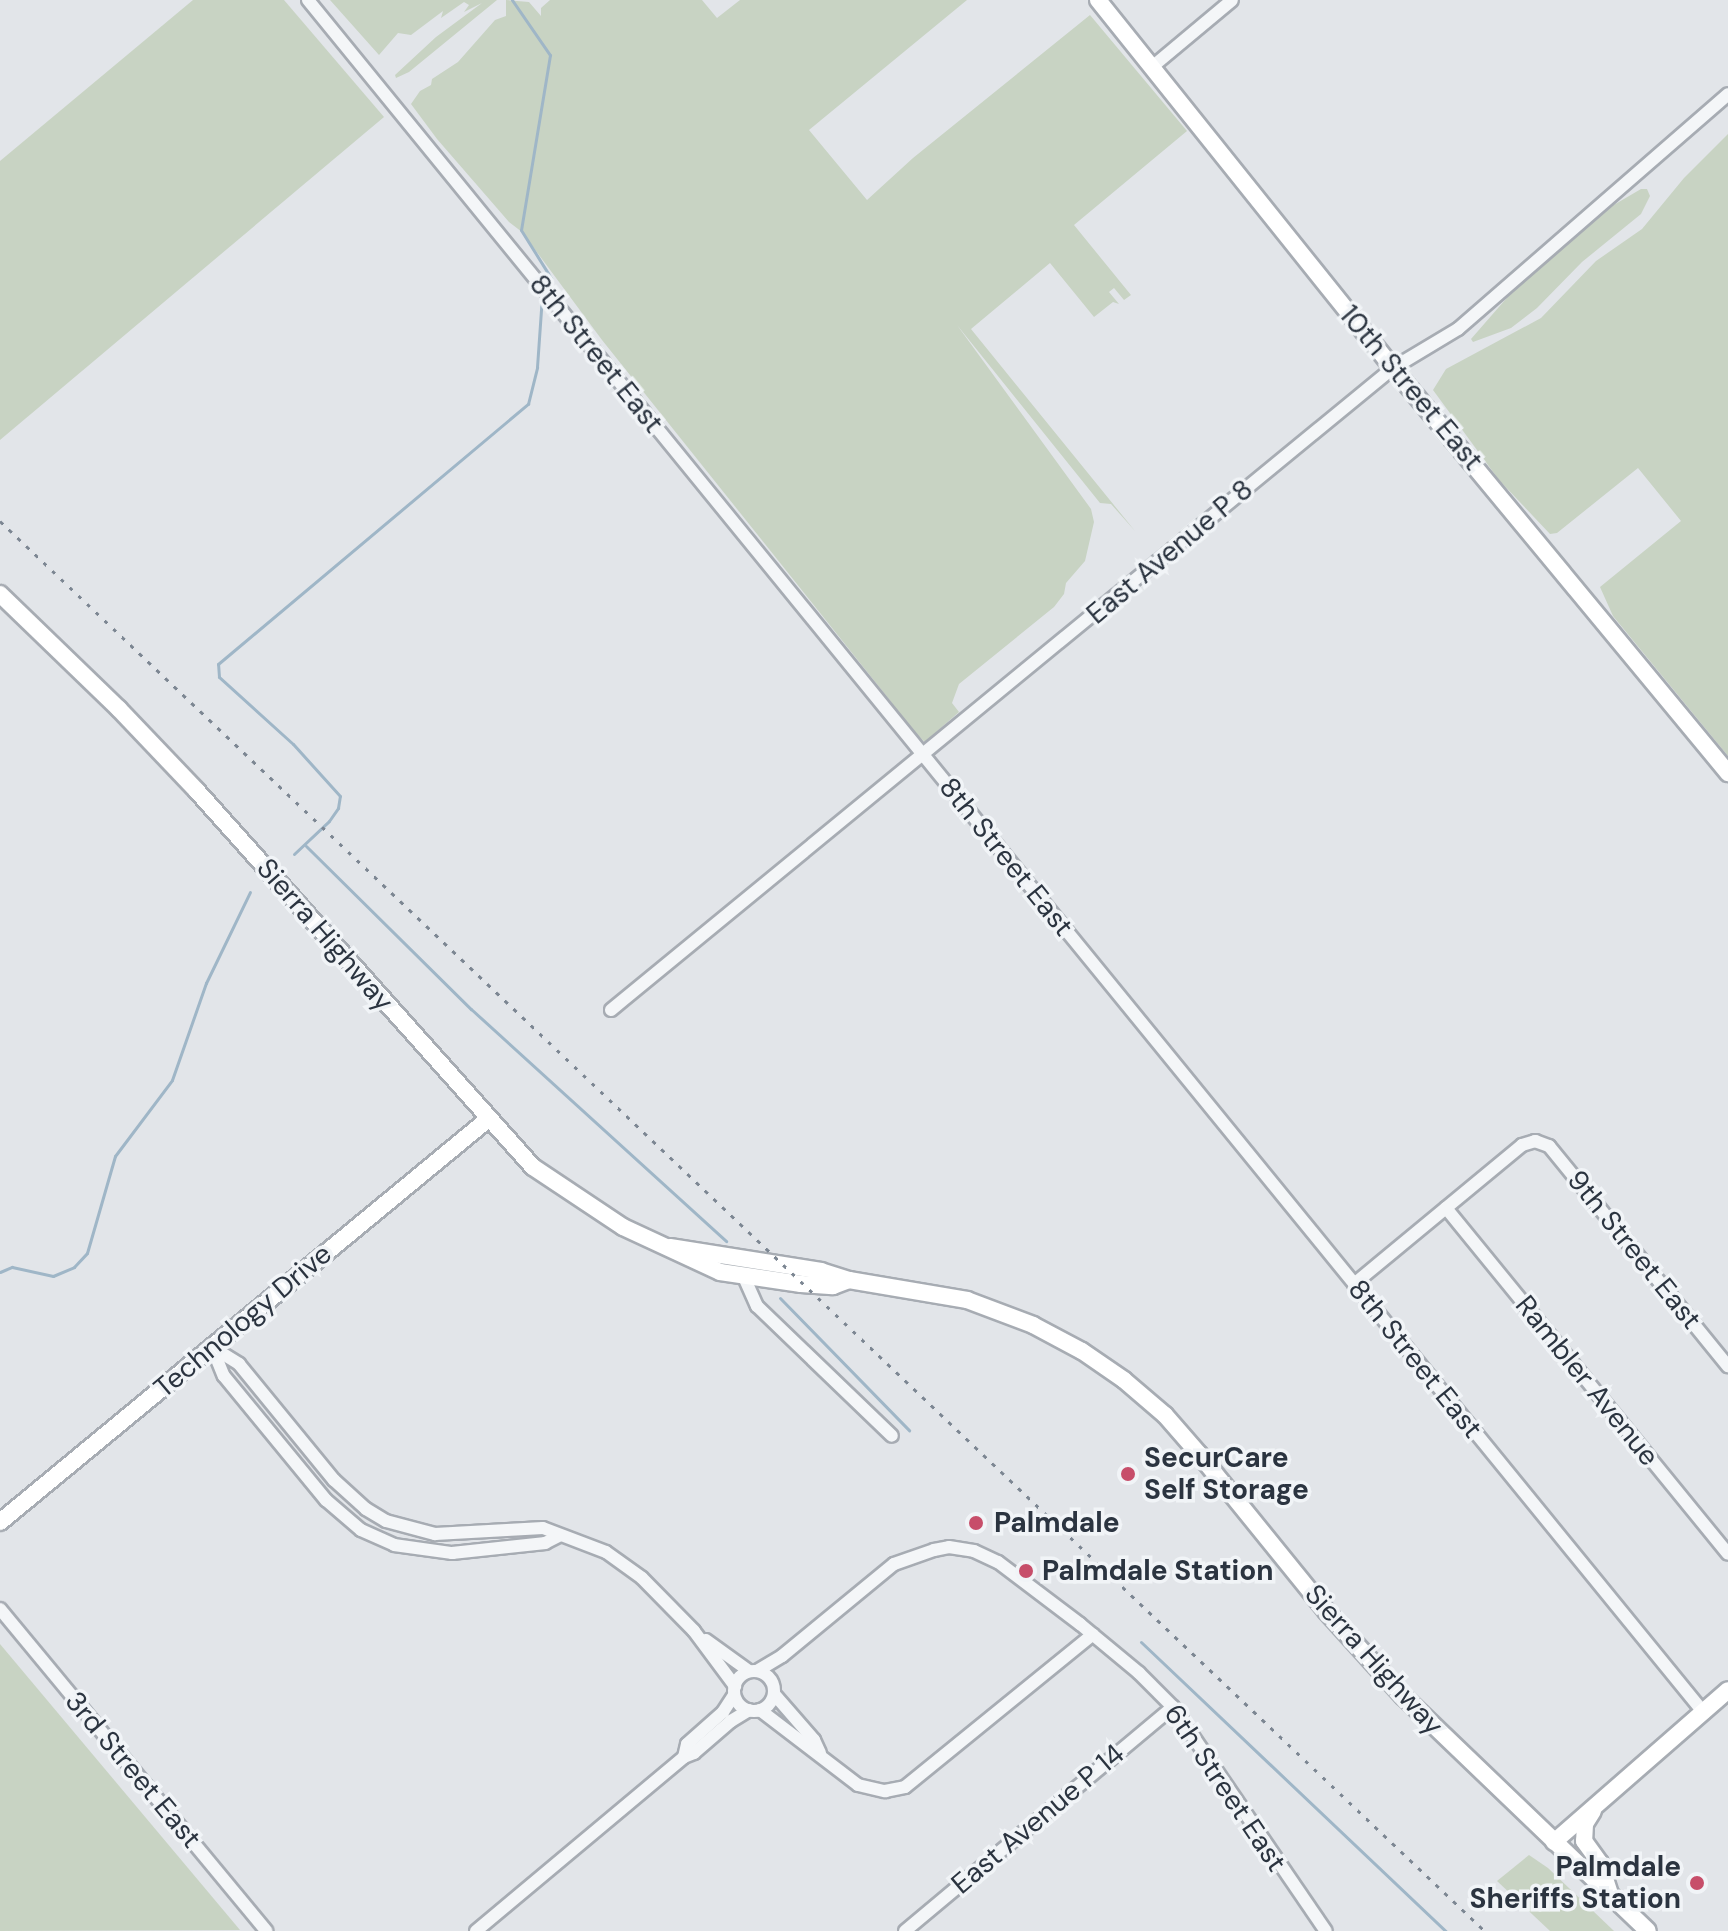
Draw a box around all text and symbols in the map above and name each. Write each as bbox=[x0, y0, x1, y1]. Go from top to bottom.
street label: 8th Street East bbox=[522, 268, 670, 440]
street label: 10th Street East bbox=[1332, 299, 1490, 477]
street label: East Avenue P 8 bbox=[1080, 473, 1260, 631]
street label: 8th Street East bbox=[932, 771, 1080, 943]
street label: Sierra Highway bbox=[250, 852, 400, 1018]
street label: 9th Street East bbox=[1560, 1164, 1708, 1336]
street label: Technology Drive bbox=[148, 1237, 338, 1405]
street label: 8th Street East bbox=[1341, 1273, 1489, 1445]
street label: Rambler Avenue bbox=[1508, 1289, 1666, 1473]
place label: SecurCare Self Storage bbox=[1144, 1441, 1309, 1507]
marker: SecurCare Self Storage bbox=[1119, 1465, 1137, 1483]
place label: Palmdale bbox=[994, 1506, 1120, 1540]
marker: Palmdale bbox=[965, 1512, 987, 1534]
place label: Palmdale Station bbox=[1042, 1554, 1274, 1588]
marker: Palmdale Station bbox=[1017, 1562, 1035, 1580]
street label: Sierra Highway bbox=[1298, 1578, 1450, 1742]
street label: 3rd Street East bbox=[58, 1685, 208, 1855]
street label: 6th Street East bbox=[1157, 1698, 1293, 1878]
street label: East Avenue P 14 bbox=[945, 1737, 1131, 1901]
place label: Palmdale Sheriffs Station bbox=[1470, 1850, 1681, 1916]
marker: Palmdale Sheriffs Station bbox=[1688, 1874, 1706, 1892]

